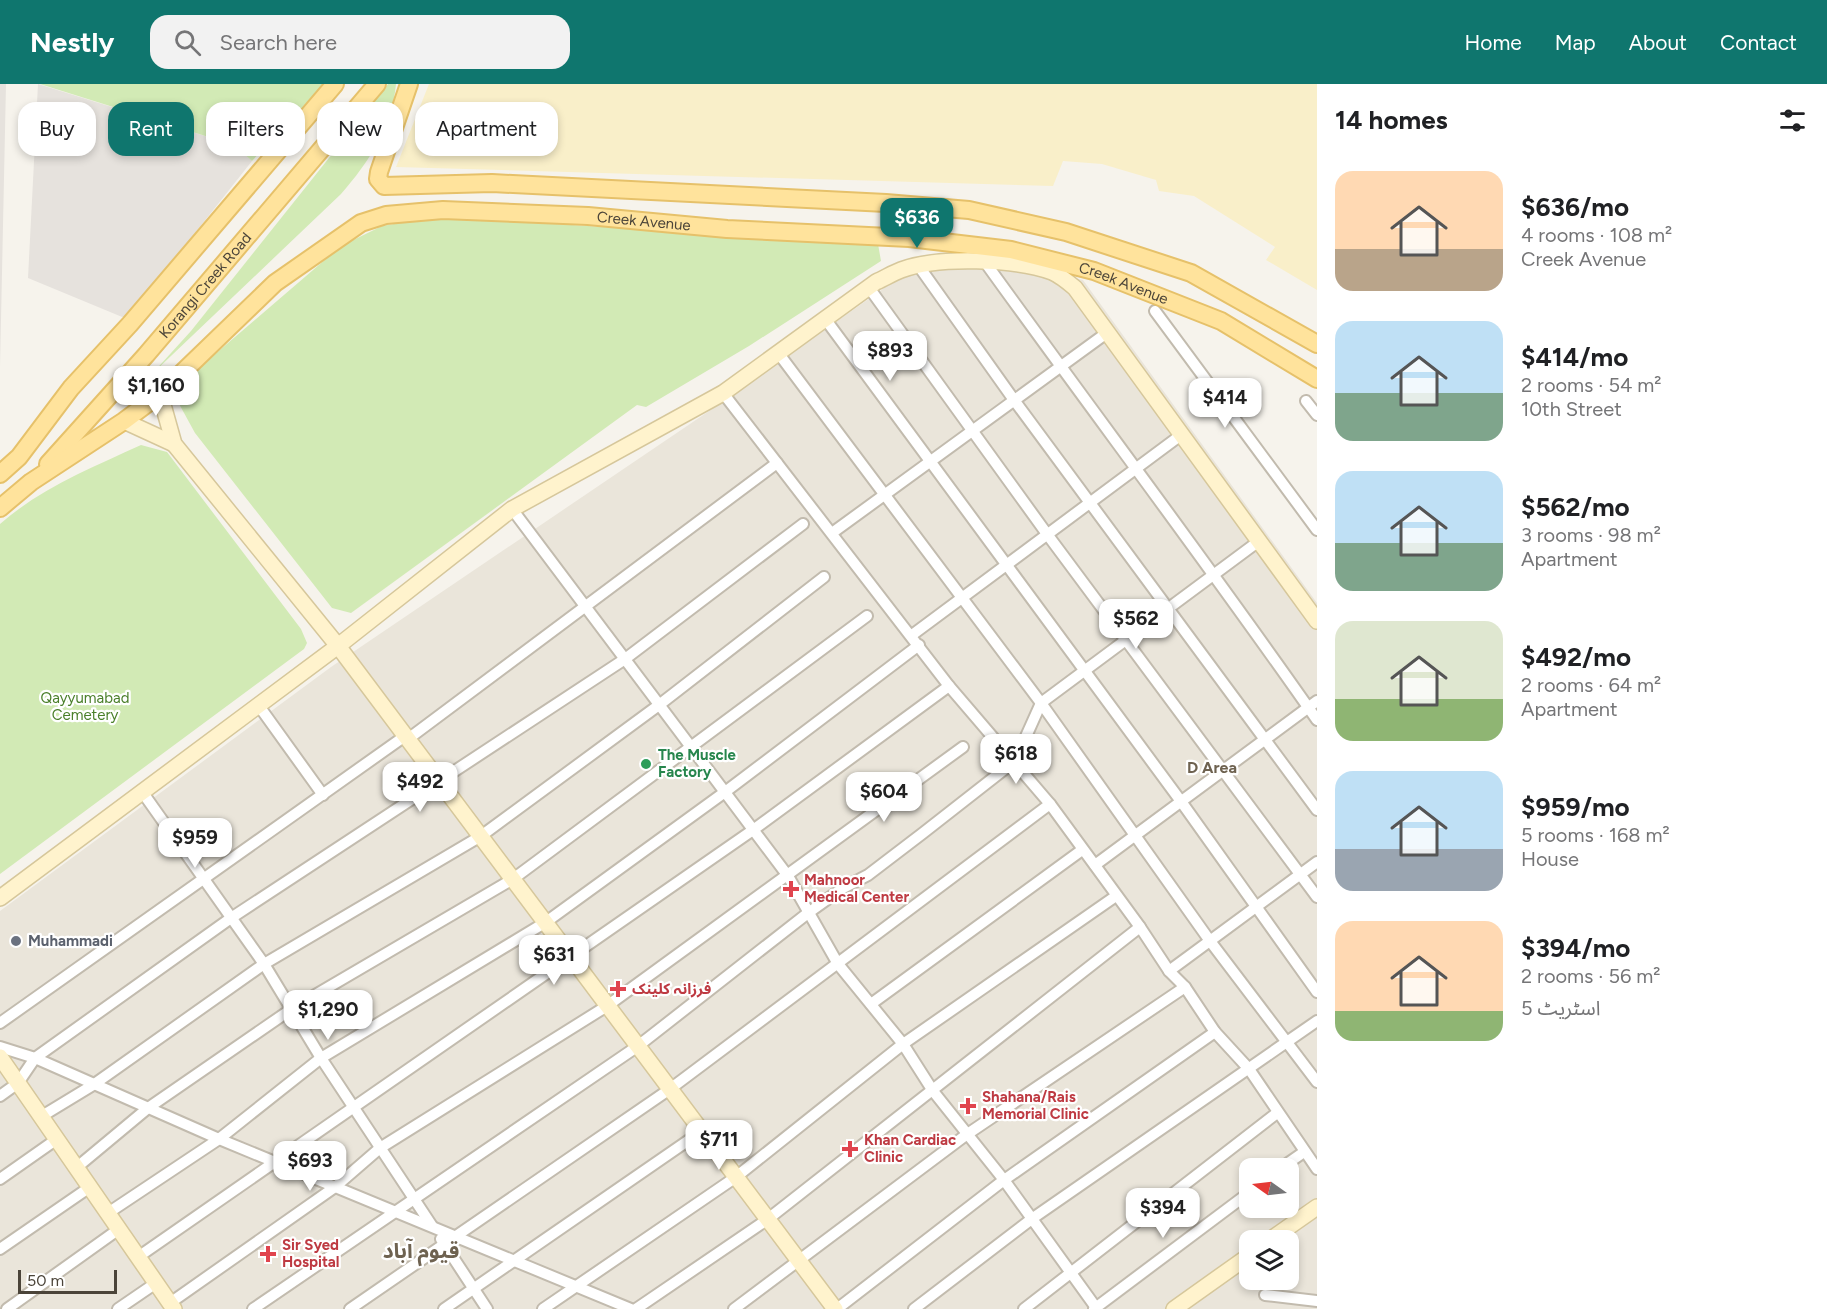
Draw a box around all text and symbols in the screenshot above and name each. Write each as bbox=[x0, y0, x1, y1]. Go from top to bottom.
search box bbox=[150, 15, 570, 69]
text: Nestly bbox=[30, 25, 114, 59]
icon: search bbox=[171, 26, 204, 59]
text: Search here bbox=[219, 29, 337, 56]
text: Home bbox=[1465, 30, 1522, 55]
text: Map bbox=[1555, 30, 1596, 55]
text: About bbox=[1629, 30, 1687, 55]
text: Contact bbox=[1720, 30, 1797, 55]
chip: Buy bbox=[18, 102, 96, 156]
chip: Rent bbox=[108, 102, 194, 156]
chip: Filters bbox=[206, 102, 305, 156]
chip: New bbox=[317, 102, 403, 156]
chip: Apartment bbox=[415, 102, 558, 156]
text: 14 homes bbox=[1335, 104, 1448, 136]
icon: filters bbox=[1776, 104, 1809, 137]
text: $636/mo bbox=[1521, 191, 1629, 223]
icon: home bbox=[1383, 195, 1455, 267]
pin: $636 bbox=[881, 198, 953, 249]
text: $636 bbox=[894, 205, 940, 229]
street label: Creek Avenue bbox=[596, 208, 691, 235]
text: 4 rooms · 108 m² bbox=[1521, 223, 1672, 247]
street label: Korangi Creek Road bbox=[155, 229, 255, 342]
text: Creek Avenue bbox=[1521, 247, 1646, 271]
street label: Creek Avenue bbox=[1077, 259, 1171, 308]
pin: $893 bbox=[854, 331, 926, 382]
text: $893 bbox=[867, 338, 913, 362]
text: $414/mo bbox=[1521, 341, 1628, 373]
icon: home bbox=[1383, 345, 1455, 417]
pin: $1,160 bbox=[107, 366, 205, 417]
text: $1,160 bbox=[127, 373, 185, 397]
text: 2 rooms · 54 m² bbox=[1521, 373, 1661, 397]
pin: $414 bbox=[1189, 378, 1261, 429]
text: $414 bbox=[1203, 385, 1247, 409]
text: 10th Street bbox=[1521, 397, 1622, 421]
text: $562/mo bbox=[1521, 491, 1630, 523]
icon: home bbox=[1383, 495, 1455, 567]
text: 3 rooms · 98 m² bbox=[1521, 523, 1661, 547]
text: Apartment bbox=[1521, 547, 1618, 571]
pin: $562 bbox=[1100, 599, 1172, 650]
text: $562 bbox=[1113, 606, 1159, 630]
text: $492/mo bbox=[1521, 641, 1631, 673]
icon: home bbox=[1383, 645, 1455, 717]
text: 2 rooms · 64 m² bbox=[1521, 673, 1661, 697]
park label: Qayyumabad Cemetery bbox=[40, 689, 130, 724]
text: Apartment bbox=[1521, 697, 1618, 721]
pin: $618 bbox=[980, 734, 1052, 785]
text: $618 bbox=[994, 741, 1038, 765]
place label: The Muscle Factory bbox=[658, 746, 736, 781]
marker: The Muscle Factory bbox=[639, 757, 653, 771]
district label: D Area bbox=[1187, 758, 1237, 777]
pin: $492 bbox=[384, 762, 456, 813]
text: $492 bbox=[397, 769, 443, 793]
pin: $604 bbox=[848, 772, 920, 823]
text: $604 bbox=[860, 779, 908, 803]
text: $959/mo bbox=[1521, 791, 1630, 823]
icon: home bbox=[1383, 795, 1455, 867]
pin: $959 bbox=[159, 818, 231, 869]
text: 5 rooms · 168 m² bbox=[1521, 823, 1670, 847]
text: $959 bbox=[172, 825, 218, 849]
text: House bbox=[1521, 847, 1579, 871]
place label: Mahnoor Medical Center bbox=[804, 871, 909, 906]
marker: Mahnoor Medical Center bbox=[782, 880, 800, 898]
place label: Muhammadi bbox=[28, 932, 113, 950]
text: $394/mo bbox=[1521, 932, 1630, 964]
marker: Muhammadi bbox=[9, 934, 23, 948]
pin: $631 bbox=[518, 935, 590, 986]
text: $631 bbox=[533, 942, 575, 966]
icon: home bbox=[1383, 945, 1455, 1017]
text: 2 rooms · 56 m² bbox=[1521, 964, 1660, 988]
marker: فرزانہ کلینک bbox=[609, 980, 627, 998]
place label: فرزانہ کلینک bbox=[632, 980, 711, 998]
pin: $1,290 bbox=[279, 990, 377, 1041]
text: اسٹریٹ 5 bbox=[1521, 996, 1601, 1020]
text: $1,290 bbox=[298, 997, 358, 1021]
place label: Shahana/Rais Memorial Clinic bbox=[982, 1088, 1089, 1123]
marker: Shahana/Rais Memorial Clinic bbox=[959, 1097, 977, 1115]
pin: $711 bbox=[683, 1120, 755, 1171]
text: $711 bbox=[699, 1127, 739, 1151]
place label: Khan Cardiac Clinic bbox=[864, 1131, 956, 1166]
marker: Khan Cardiac Clinic bbox=[841, 1140, 859, 1158]
pin: $693 bbox=[274, 1141, 346, 1192]
text: $693 bbox=[287, 1148, 333, 1172]
north arrow bbox=[1239, 1158, 1299, 1218]
map controls bbox=[1239, 1158, 1299, 1290]
pin: $394 bbox=[1127, 1188, 1199, 1239]
text: $394 bbox=[1140, 1195, 1186, 1219]
button: layers bbox=[1239, 1230, 1299, 1290]
place label: Sir Syed Hospital bbox=[282, 1236, 339, 1271]
district label: قیوم آباد bbox=[383, 1238, 459, 1267]
marker: Sir Syed Hospital bbox=[259, 1245, 277, 1263]
scale bar bbox=[18, 1267, 117, 1294]
text: 50 m bbox=[27, 1271, 64, 1290]

